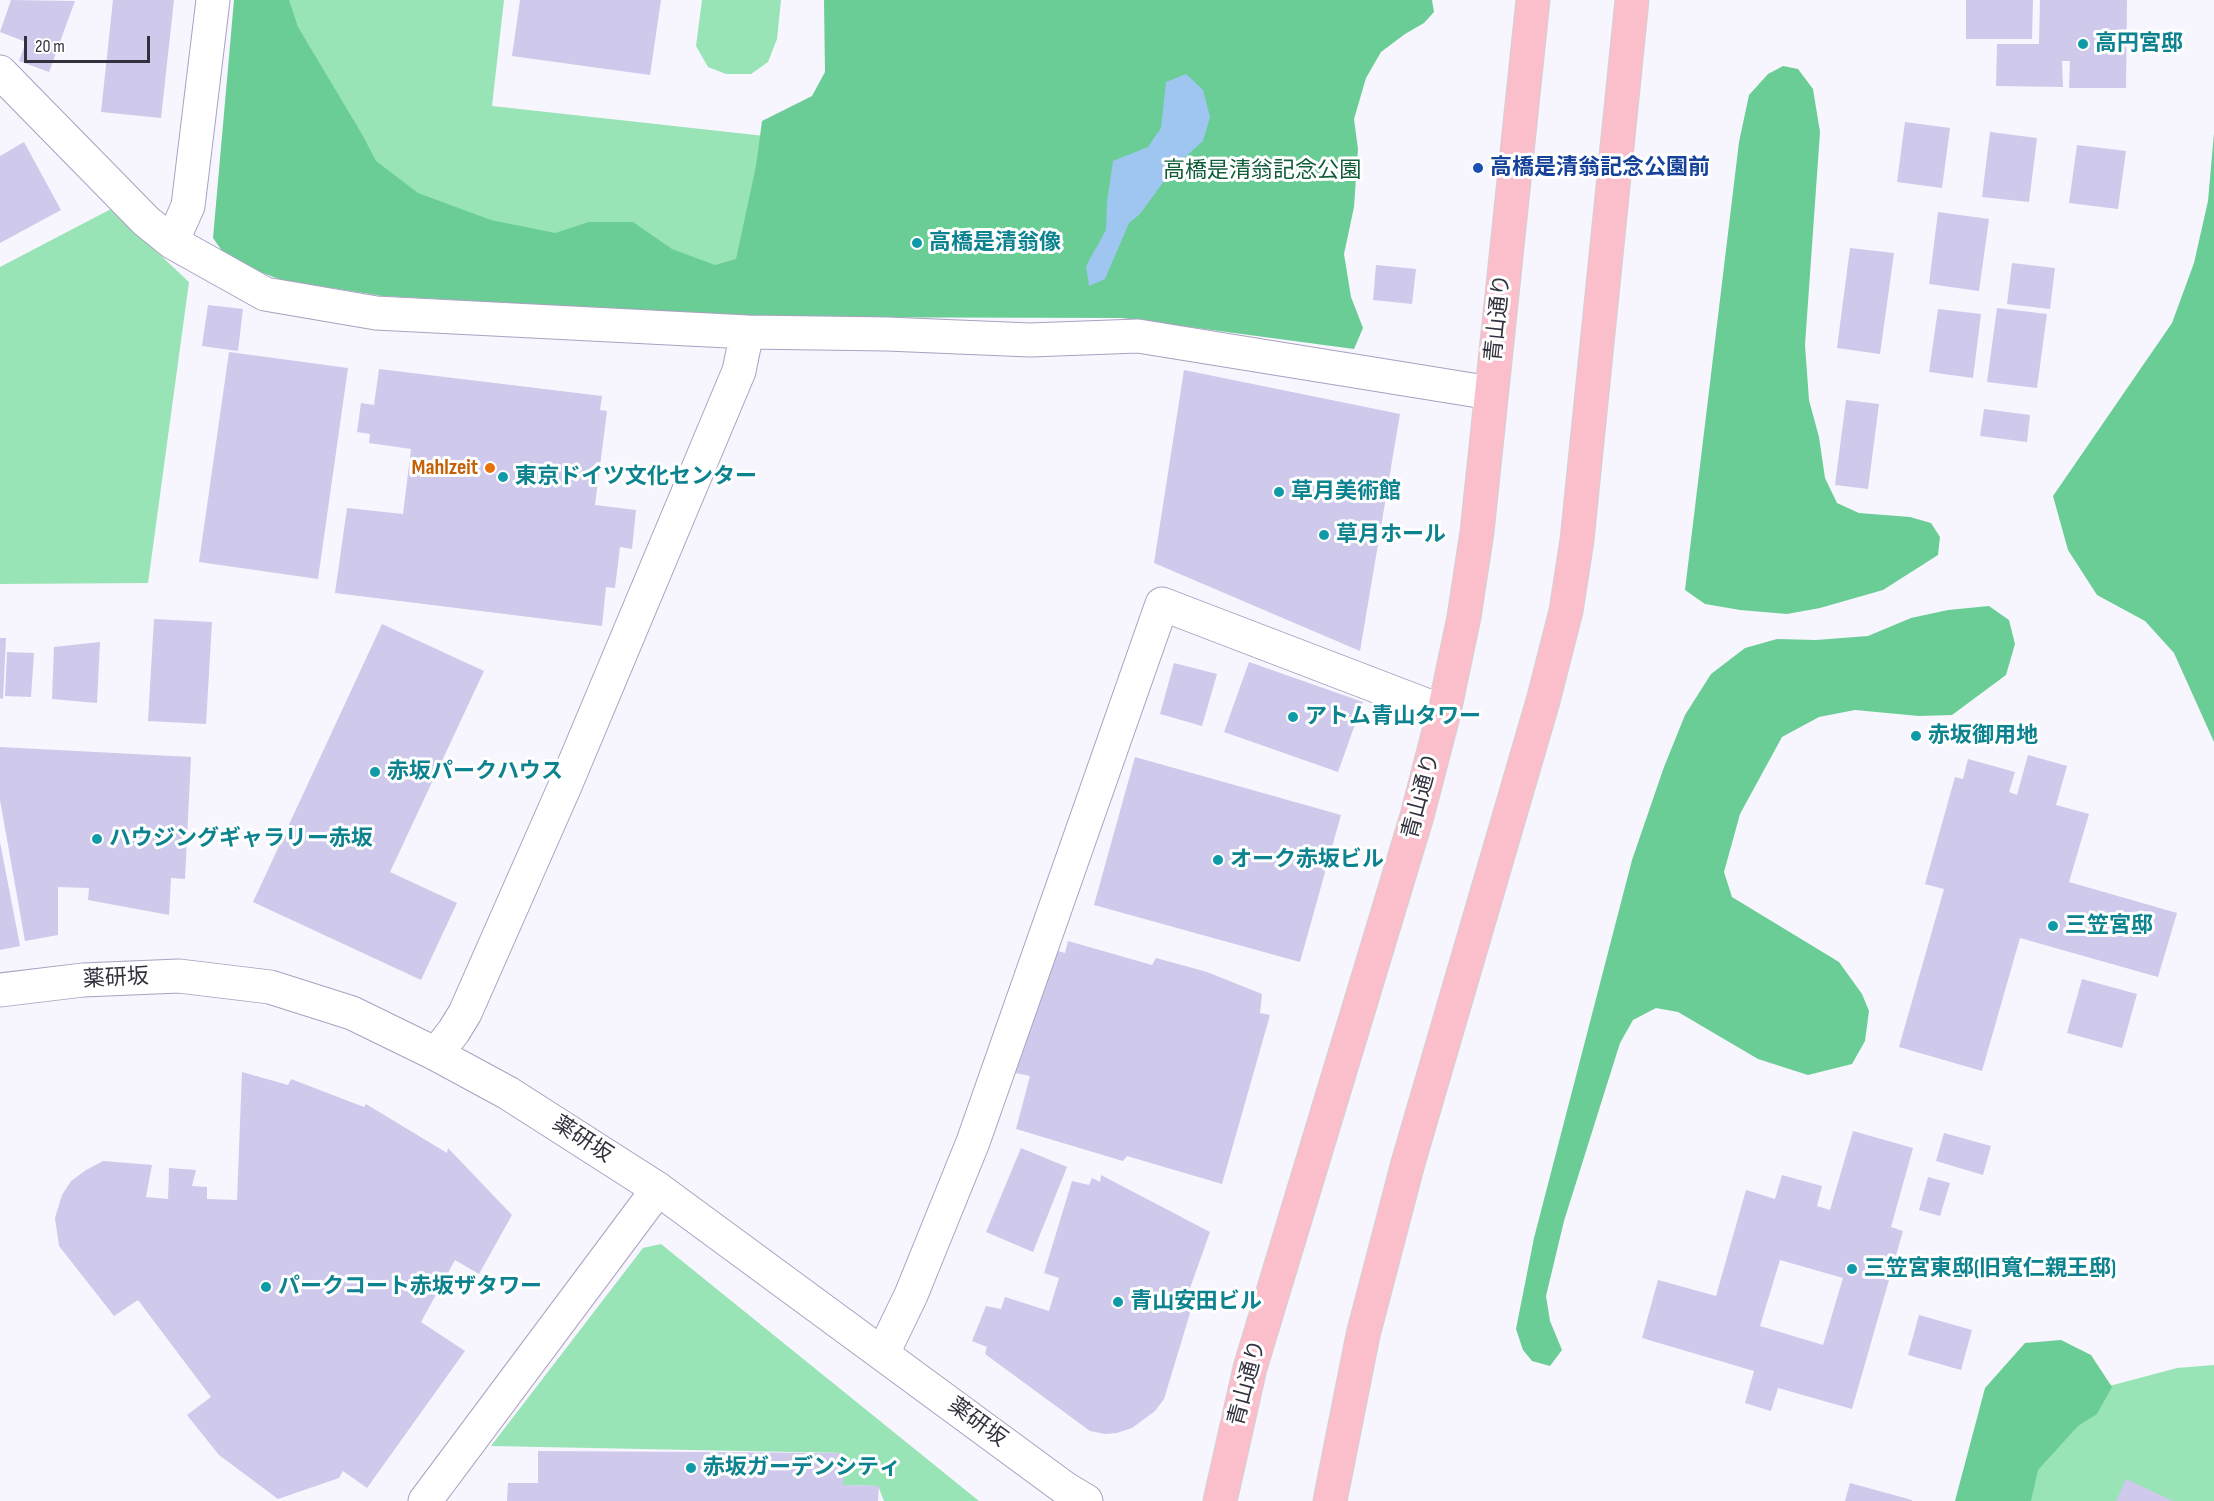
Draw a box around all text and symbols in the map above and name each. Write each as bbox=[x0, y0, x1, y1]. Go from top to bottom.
scale bar bbox=[27, 24, 153, 62]
place label: 高円宮邸 bbox=[2095, 31, 2183, 57]
text: 20 m bbox=[35, 36, 65, 57]
marker: 高円宮邸 bbox=[2076, 37, 2090, 51]
place label: 高橋是清翁記念公園前 bbox=[1490, 155, 1710, 181]
park label: 高橋是清翁記念公園 bbox=[1163, 158, 1361, 184]
marker: 高橋是清翁記念公園前 bbox=[1471, 161, 1485, 175]
place label: 高橋是清翁像 bbox=[929, 230, 1061, 256]
marker: 高橋是清翁像 bbox=[910, 236, 924, 250]
street label: 青山通り bbox=[1481, 273, 1517, 363]
place label: Mahlzeit bbox=[412, 455, 478, 481]
marker: Mahlzeit bbox=[483, 461, 497, 475]
place label: 東京ドイツ文化センター bbox=[515, 464, 757, 490]
marker: 東京ドイツ文化センター bbox=[496, 470, 510, 484]
place label: 草月美術館 bbox=[1291, 479, 1401, 505]
marker: 草月美術館 bbox=[1272, 485, 1286, 499]
place label: 草月ホール bbox=[1336, 522, 1446, 548]
marker: 草月ホール bbox=[1317, 528, 1331, 542]
place label: アトム青山タワー bbox=[1305, 704, 1481, 730]
marker: アトム青山タワー bbox=[1286, 710, 1300, 724]
place label: 赤坂御用地 bbox=[1928, 723, 2038, 749]
marker: 赤坂御用地 bbox=[1909, 729, 1923, 743]
street label: 青山通り bbox=[1398, 750, 1446, 842]
place label: 赤坂パークハウス bbox=[387, 759, 563, 785]
marker: 赤坂パークハウス bbox=[368, 765, 382, 779]
place label: ハウジングギャラリー赤坂 bbox=[109, 826, 373, 852]
marker: ハウジングギャラリー赤坂 bbox=[90, 832, 104, 846]
place label: オーク赤坂ビル bbox=[1230, 847, 1384, 873]
marker: オーク赤坂ビル bbox=[1211, 853, 1225, 867]
place label: 三笠宮邸 bbox=[2065, 913, 2153, 939]
marker: 三笠宮邸 bbox=[2046, 919, 2060, 933]
street label: 薬研坂 bbox=[82, 964, 150, 994]
street label: 薬研坂 bbox=[547, 1111, 617, 1169]
place label: 三笠宮東邸(旧寬仁親王邸) bbox=[1864, 1256, 2116, 1282]
marker: 三笠宮東邸(旧寬仁親王邸) bbox=[1845, 1262, 1859, 1276]
place label: パークコート赤坂ザタワー bbox=[278, 1274, 542, 1300]
marker: パークコート赤坂ザタワー bbox=[259, 1280, 273, 1294]
place label: 青山安田ビル bbox=[1130, 1289, 1262, 1315]
marker: 青山安田ビル bbox=[1111, 1295, 1125, 1309]
street label: 青山通り bbox=[1224, 1337, 1272, 1429]
street label: 薬研坂 bbox=[943, 1393, 1011, 1453]
place label: 赤坂ガーデンシティ bbox=[703, 1455, 901, 1481]
marker: 赤坂ガーデンシティ bbox=[684, 1461, 698, 1475]

